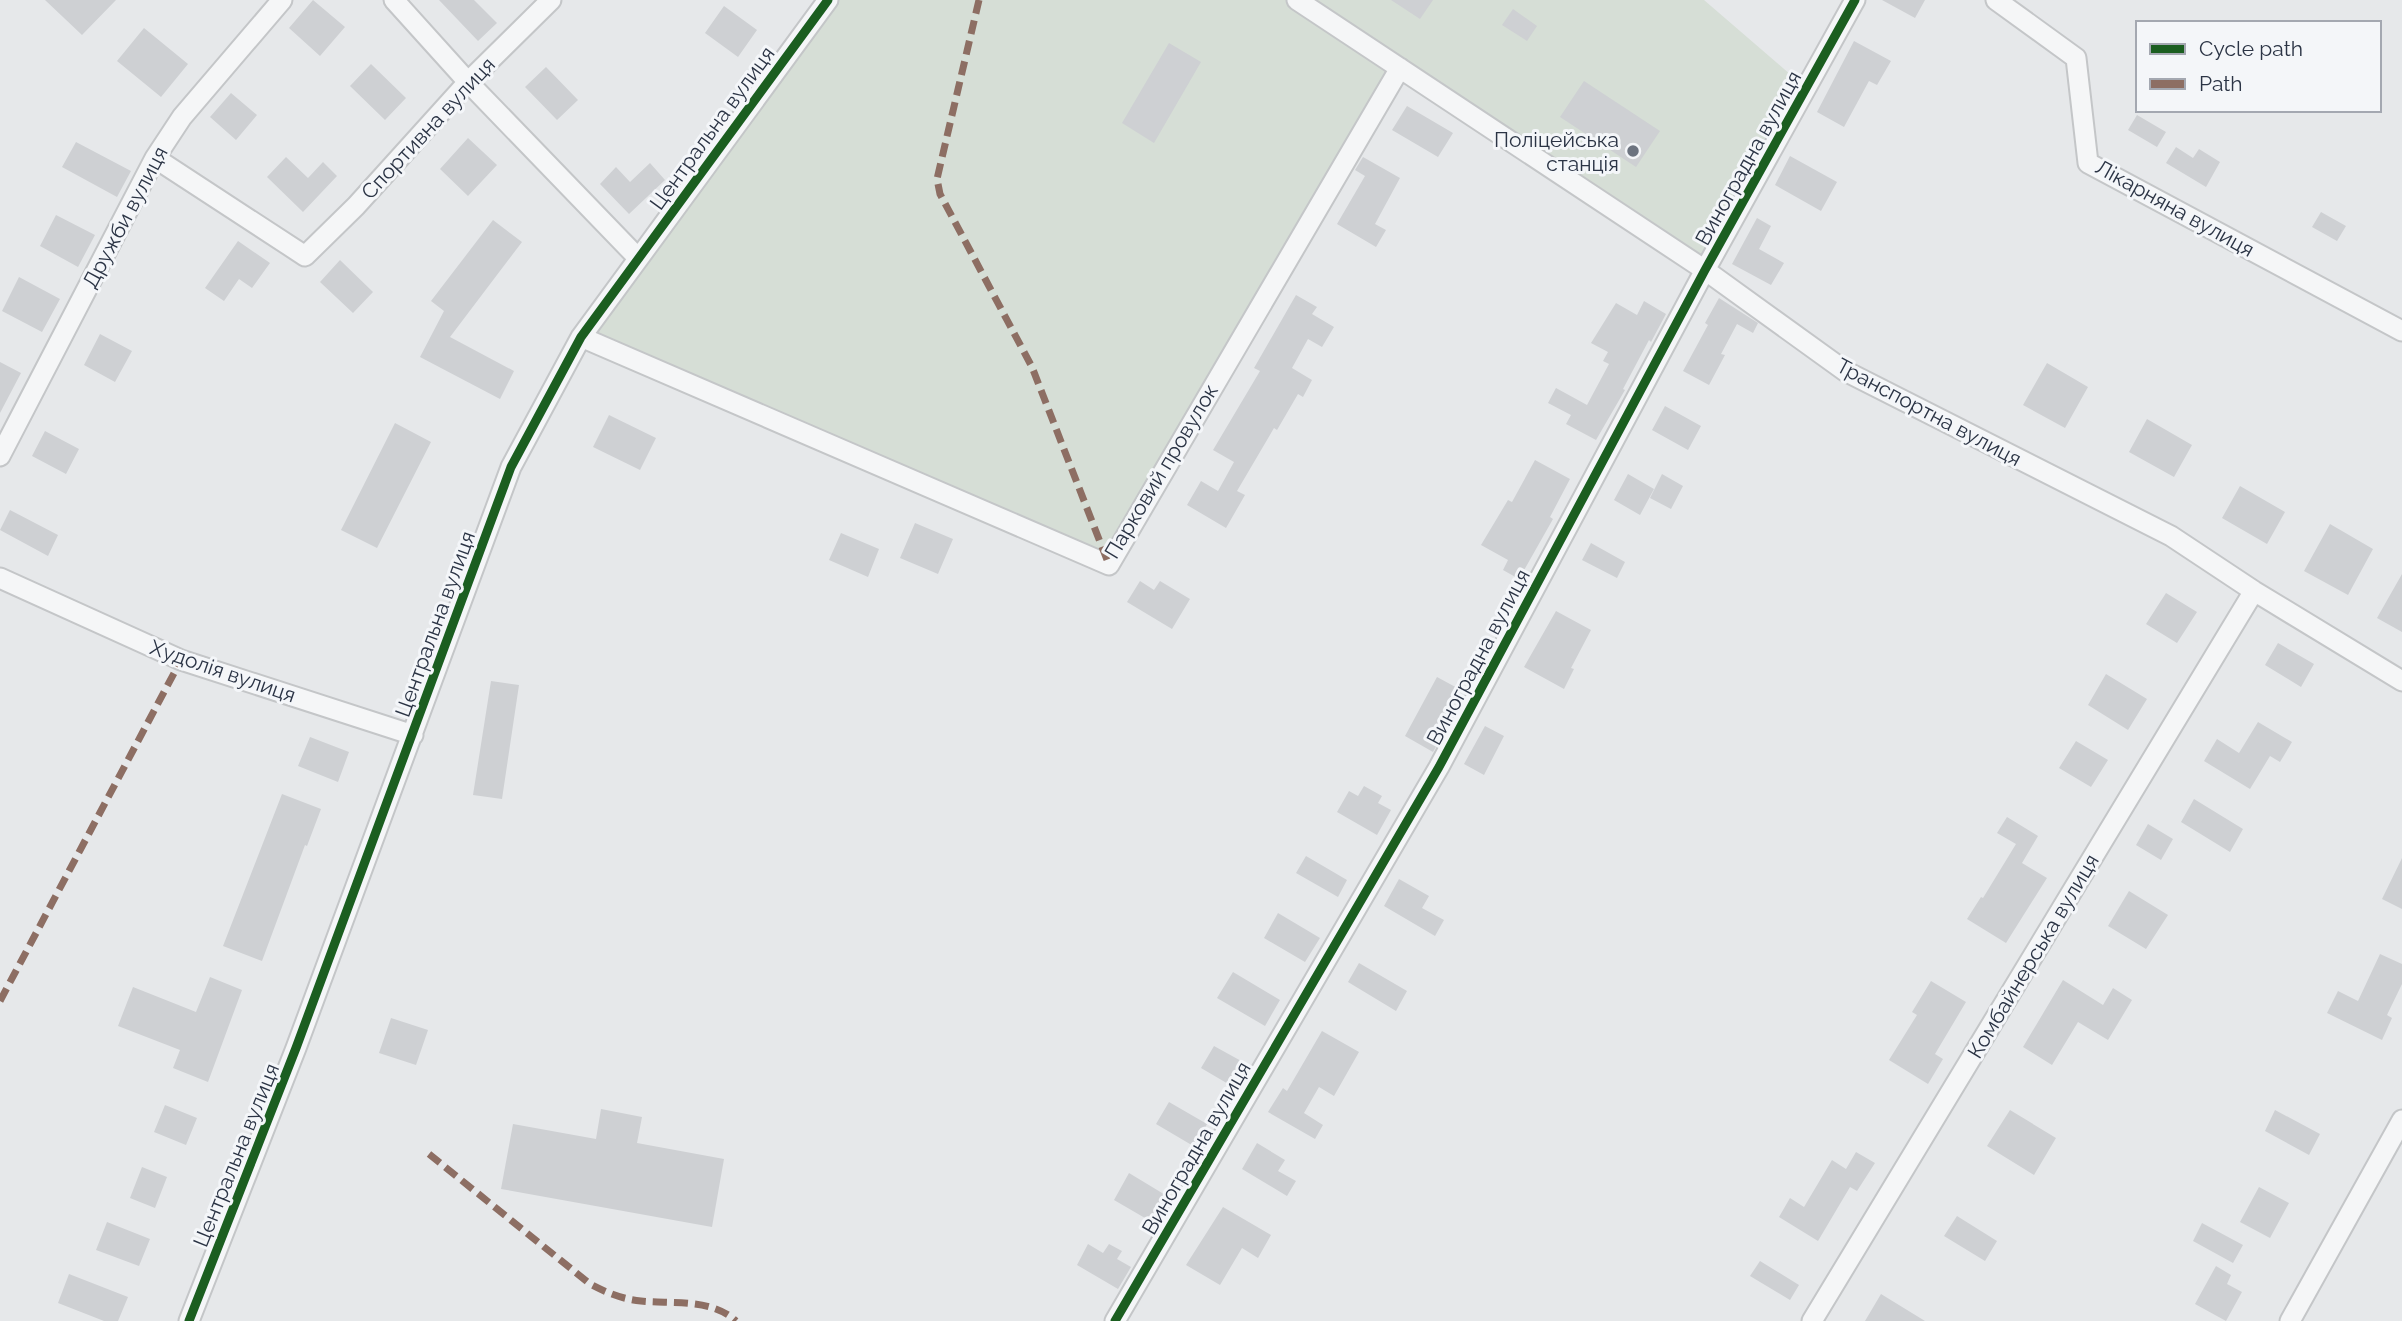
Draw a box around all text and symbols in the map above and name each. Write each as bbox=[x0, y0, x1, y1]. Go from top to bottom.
legend bbox=[2136, 21, 2381, 112]
text: Cycle path bbox=[2199, 36, 2303, 61]
street label: Центральна вулиця bbox=[644, 41, 780, 215]
street label: Спортивна вулиця bbox=[356, 52, 500, 204]
street label: Виноградна вулиця bbox=[1690, 66, 1806, 250]
text: Path bbox=[2199, 71, 2243, 96]
place label: Поліцейська станція bbox=[1494, 127, 1619, 176]
street label: Дружби вулиця bbox=[77, 142, 173, 292]
marker: Поліцейська станція bbox=[1625, 143, 1641, 159]
street label: Лікарняна вулиця bbox=[2091, 154, 2259, 262]
street label: Транспортна вулиця bbox=[1832, 353, 2026, 471]
street label: Парковий провулок bbox=[1099, 379, 1223, 563]
street label: Центральна вулиця bbox=[390, 528, 480, 720]
street label: Виноградна вулиця bbox=[1421, 565, 1535, 749]
street label: Худолія вулиця bbox=[147, 634, 299, 708]
street label: Комбайнерська вулиця bbox=[1962, 849, 2104, 1063]
street label: Виноградна вулиця bbox=[1136, 1057, 1256, 1239]
street label: Центральна вулиця bbox=[188, 1060, 284, 1250]

